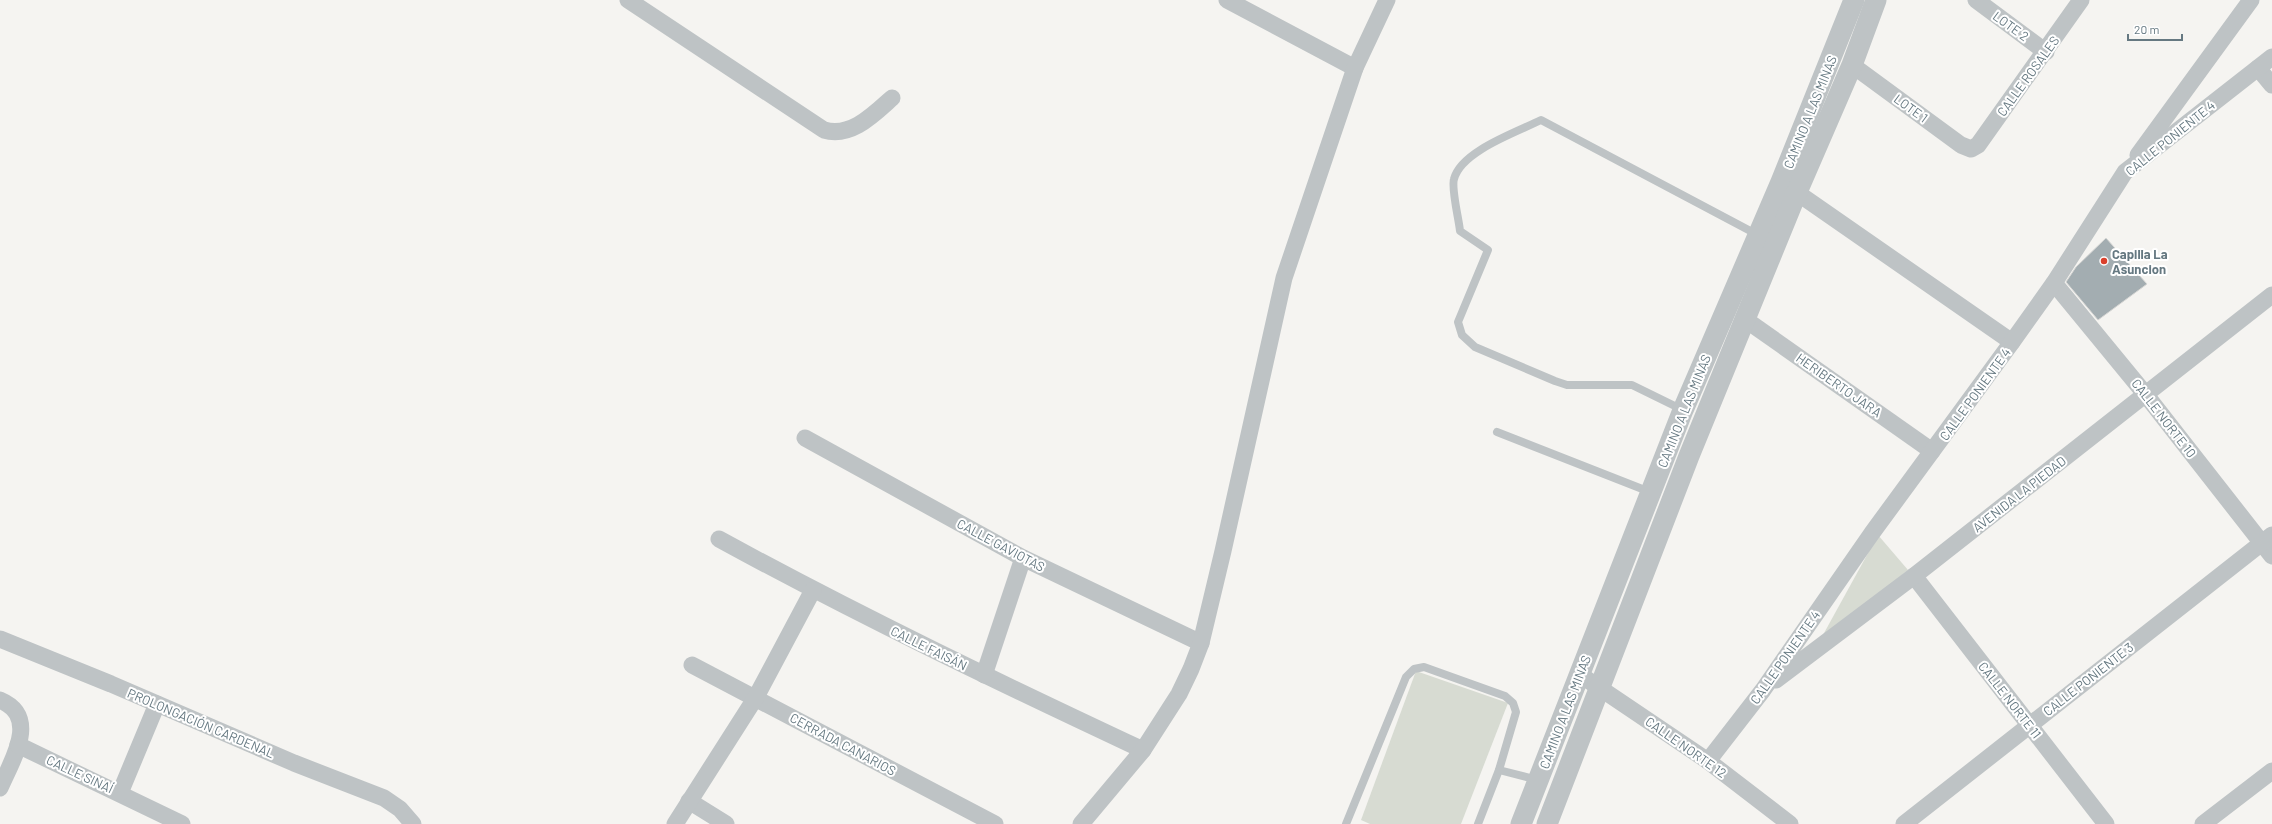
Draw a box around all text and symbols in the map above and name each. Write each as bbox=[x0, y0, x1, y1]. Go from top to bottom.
street label: LOTE 2 bbox=[1990, 8, 2032, 44]
scale bar bbox=[2128, 16, 2182, 42]
text: 20 m bbox=[2134, 22, 2160, 36]
street label: CALLE ROSALES bbox=[1993, 33, 2063, 119]
street label: CAMINO A LAS MINAS bbox=[1780, 53, 1840, 171]
street label: LOTE 1 bbox=[1891, 90, 1931, 126]
street label: CALLE PONIENTE 4 bbox=[2122, 97, 2218, 179]
place label: Capilla La Asuncion bbox=[2112, 246, 2168, 277]
marker: Capilla La Asuncion bbox=[2099, 256, 2109, 266]
street label: CALLE PONIENTE 4 bbox=[1936, 345, 2014, 443]
street label: HERIBERTO JARA bbox=[1793, 350, 1885, 420]
street label: CAMINO A LAS MINAS bbox=[1654, 352, 1714, 470]
street label: CALLE NORTE 10 bbox=[2128, 375, 2200, 461]
street label: AVENIDA LA PIEDAD bbox=[1969, 453, 2069, 535]
street label: CALLE GAVIOTAS bbox=[954, 515, 1048, 575]
street label: CALLE PONIENTE 4 bbox=[1747, 607, 1823, 707]
street label: CALLE FAISÁN bbox=[888, 623, 970, 673]
street label: CALLE PONIENTE 3 bbox=[2040, 639, 2136, 719]
street label: CAMINO A LAS MINAS bbox=[1536, 653, 1594, 771]
street label: CALLE NORTE 11 bbox=[1975, 658, 2045, 742]
street label: PROLONGACIÓN CARDENAL bbox=[125, 685, 277, 761]
street label: CERRADA CANARIOS bbox=[787, 709, 899, 779]
street label: CALLE NORTE 12 bbox=[1642, 713, 1730, 781]
street label: CALLE SINAÍ bbox=[44, 752, 116, 796]

